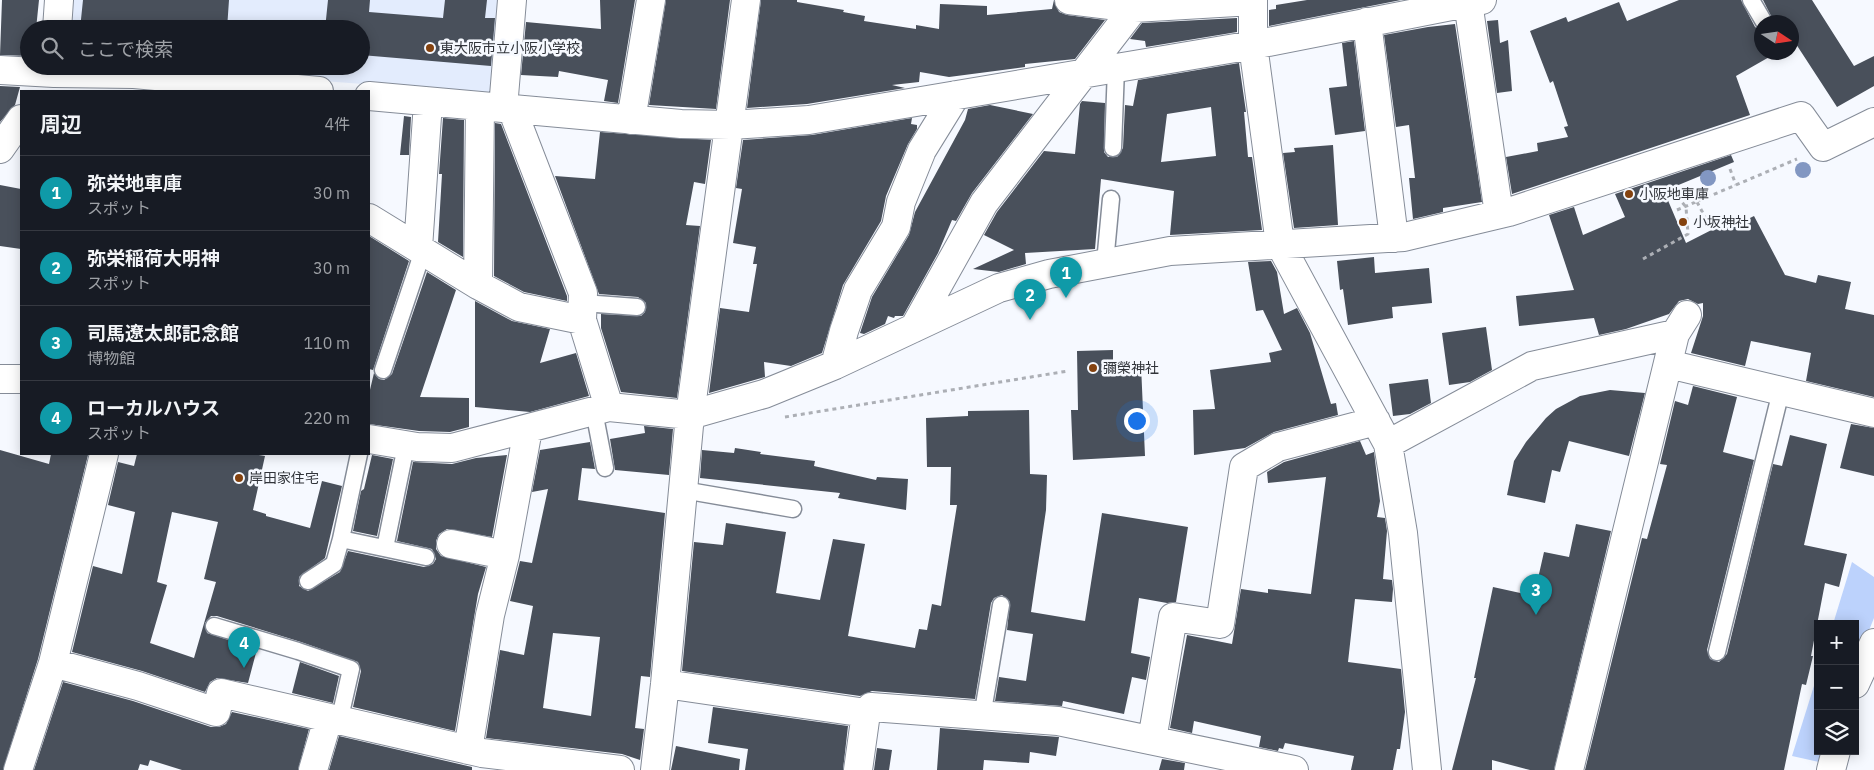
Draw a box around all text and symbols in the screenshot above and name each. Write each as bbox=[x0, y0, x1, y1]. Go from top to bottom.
north arrow bbox=[1754, 15, 1799, 60]
search box bbox=[20, 20, 370, 75]
icon: search bbox=[38, 34, 66, 62]
text: ここで検索 bbox=[78, 37, 173, 61]
place label: 東大阪市立小阪小学校 bbox=[440, 39, 580, 57]
marker: 東大阪市立小阪小学校 bbox=[424, 42, 436, 54]
text: 周辺 bbox=[40, 110, 82, 138]
text: 4件 bbox=[324, 114, 350, 134]
text: 弥栄地車庫 bbox=[87, 171, 182, 195]
text: 1 bbox=[51, 183, 61, 203]
text: 30 m bbox=[313, 183, 350, 203]
place label: 小阪地車庫 bbox=[1639, 185, 1709, 203]
marker: 小阪地車庫 bbox=[1623, 188, 1635, 200]
text: スポット bbox=[87, 198, 151, 218]
place label: 小坂神社 bbox=[1693, 213, 1749, 231]
marker: 小坂神社 bbox=[1677, 216, 1689, 228]
text: 弥栄稲荷大明神 bbox=[87, 246, 220, 270]
pin: 1 bbox=[1050, 257, 1082, 298]
text: 2 bbox=[51, 258, 61, 278]
text: 30 m bbox=[313, 258, 350, 278]
text: スポット bbox=[87, 273, 151, 293]
pin: 2 bbox=[1014, 279, 1046, 320]
text: 司馬遼太郎記念館 bbox=[87, 321, 239, 345]
text: 3 bbox=[51, 333, 61, 353]
text: 110 m bbox=[303, 333, 350, 353]
text: 博物館 bbox=[87, 348, 135, 368]
place label: 彌榮神社 bbox=[1103, 359, 1159, 377]
marker: 彌榮神社 bbox=[1087, 362, 1099, 374]
text: ローカルハウス bbox=[87, 396, 220, 420]
text: 4 bbox=[51, 408, 61, 428]
text: 220 m bbox=[303, 408, 350, 428]
your location bbox=[1124, 408, 1150, 434]
text: スポット bbox=[87, 423, 151, 443]
place label: 岸田家住宅 bbox=[249, 469, 319, 487]
marker: 岸田家住宅 bbox=[233, 472, 245, 484]
pin: 3 bbox=[1520, 574, 1552, 615]
map controls bbox=[1814, 620, 1859, 755]
button: + bbox=[1814, 620, 1859, 665]
pin: 4 bbox=[228, 627, 260, 668]
button: − bbox=[1814, 665, 1859, 710]
button: layers bbox=[1814, 710, 1859, 755]

